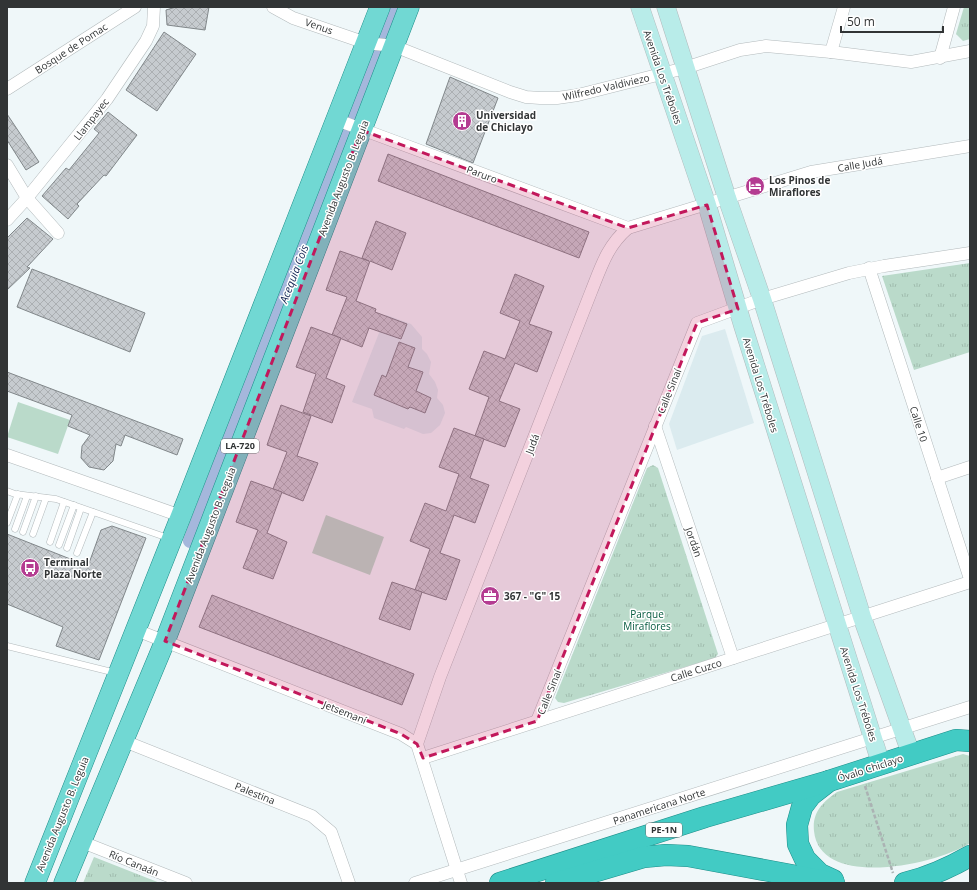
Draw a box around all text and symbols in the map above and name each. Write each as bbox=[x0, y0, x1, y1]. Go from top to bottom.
scale bar bbox=[841, 8, 943, 34]
text: 50 m bbox=[847, 13, 875, 30]
street label: Venus bbox=[303, 15, 335, 37]
street label: Bosque de Pomac bbox=[32, 19, 110, 77]
street label: Avenida Los Tréboles bbox=[640, 28, 686, 126]
street label: Wilfredo Valdiviezo bbox=[561, 70, 651, 104]
street label: Llampayec bbox=[70, 95, 112, 143]
place label: Universidad de Chiclayo bbox=[476, 108, 536, 134]
building icon: Universidad de Chiclayo bbox=[451, 110, 473, 132]
street label: Avenida Augusto B. Leguia bbox=[314, 118, 372, 238]
street label: Calle Judá bbox=[836, 153, 884, 175]
street label: Paruro bbox=[465, 162, 499, 186]
place label: Los Pinos de Miraflores bbox=[769, 173, 830, 199]
hotel icon: Los Pinos de Miraflores bbox=[744, 175, 766, 197]
water label: Acequia Cois bbox=[275, 242, 312, 306]
street label: Avenida Los Tréboles bbox=[740, 336, 782, 434]
street label: Calle Sinaí bbox=[654, 366, 685, 416]
street label: Calle 10 bbox=[907, 404, 931, 444]
street label: Judá bbox=[521, 432, 542, 457]
road number: LA-720 bbox=[221, 439, 259, 453]
street label: Avenida Augusto B. Leguia bbox=[181, 465, 239, 585]
street label: Jordán bbox=[682, 524, 706, 559]
place label: Terminal Plaza Norte bbox=[44, 555, 102, 581]
bus stop icon: Terminal Plaza Norte bbox=[19, 557, 41, 579]
office icon: 367 - "G" 15 bbox=[479, 585, 501, 607]
place label: 367 - "G" 15 bbox=[504, 589, 561, 603]
park label: Parque Miraflores bbox=[623, 607, 671, 633]
street label: Avenida Los Tréboles bbox=[837, 645, 881, 743]
street label: Calle Cuzco bbox=[669, 655, 723, 685]
street label: Calle Sinaí bbox=[534, 667, 565, 717]
street label: Jetsemaní bbox=[320, 697, 369, 727]
street label: Óvalo Chiclayo bbox=[835, 751, 905, 785]
street label: Avenida Augusto B. Leguia bbox=[32, 754, 92, 874]
street label: Palestina bbox=[233, 779, 277, 807]
street label: Panamericana Norte bbox=[611, 784, 707, 828]
road number: PE-1N bbox=[646, 823, 682, 837]
street label: Río Canaán bbox=[107, 847, 161, 879]

